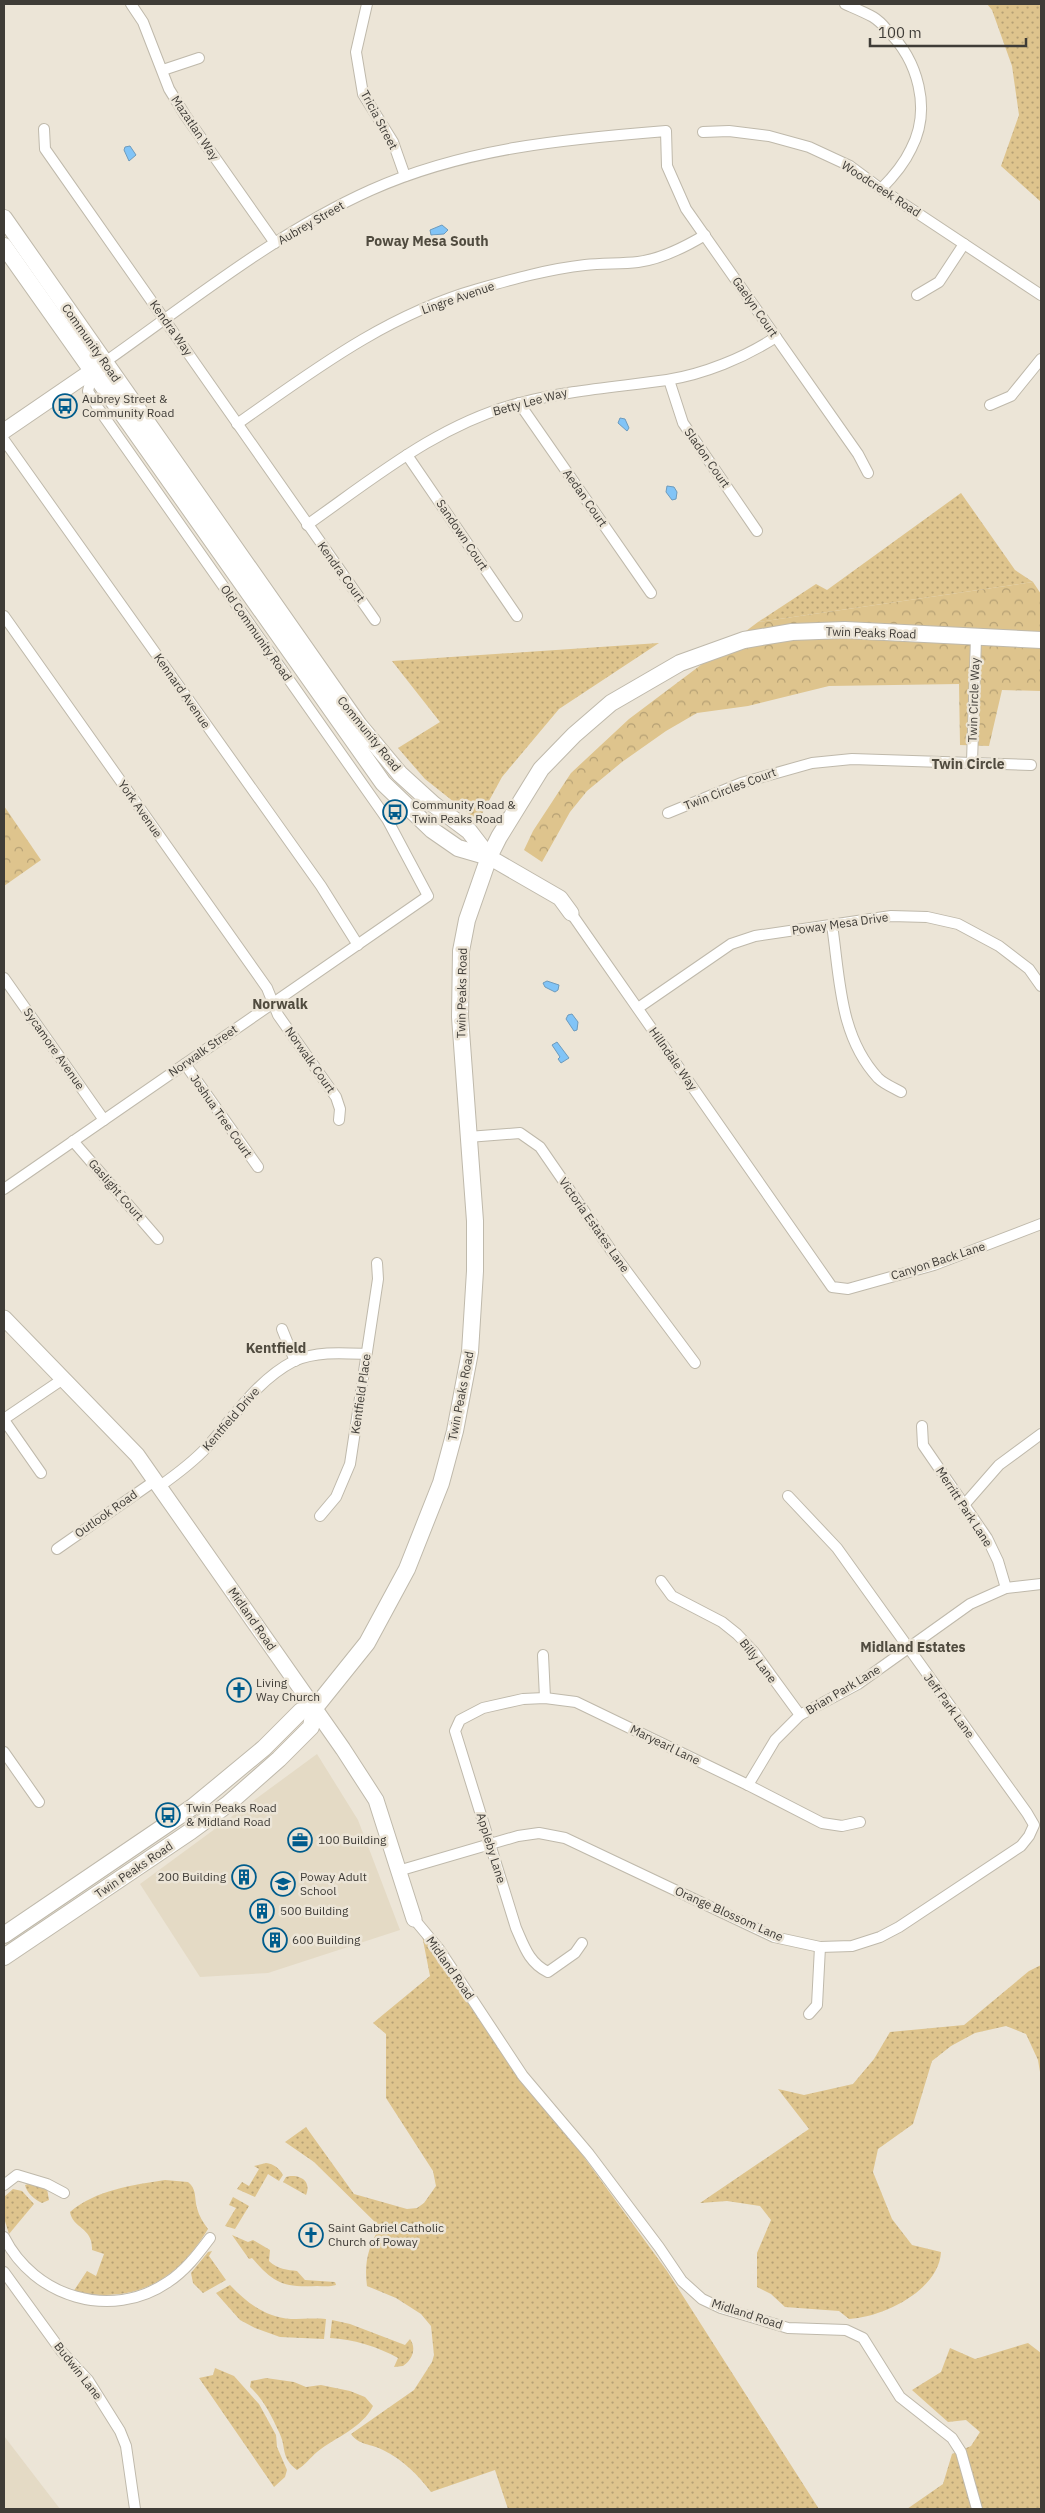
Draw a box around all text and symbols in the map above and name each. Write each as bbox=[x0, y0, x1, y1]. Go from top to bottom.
scale bar bbox=[870, 15, 1026, 47]
text: 100 m bbox=[878, 23, 922, 42]
street label: Tricia Street bbox=[358, 88, 401, 152]
street label: Mazatlan Way bbox=[168, 93, 222, 163]
street label: Woodcreek Road bbox=[839, 157, 924, 220]
street label: Aubrey Street bbox=[275, 198, 347, 248]
district label: Poway Mesa South bbox=[365, 232, 489, 250]
street label: Gaelyn Court bbox=[729, 274, 782, 340]
street label: Lingre Avenue bbox=[419, 278, 497, 317]
street label: Kendra Way bbox=[147, 297, 196, 358]
street label: Community Road bbox=[59, 301, 124, 385]
street label: Betty Lee Way bbox=[491, 384, 569, 419]
place label: Aubrey Street & Community Road bbox=[82, 391, 174, 420]
bus stop icon: Aubrey Street & Community Road bbox=[52, 393, 78, 419]
street label: Sladon Court bbox=[681, 425, 734, 491]
street label: Aedan Court bbox=[560, 466, 611, 529]
street label: Sandown Court bbox=[433, 496, 492, 573]
street label: Kendra Court bbox=[314, 539, 368, 605]
street label: Old Community Road bbox=[218, 582, 295, 684]
street label: Twin Peaks Road bbox=[825, 623, 917, 642]
street label: Kennard Avenue bbox=[151, 650, 214, 731]
street label: Twin Circle Way bbox=[965, 657, 982, 743]
street label: Community Road bbox=[334, 693, 404, 774]
district label: Twin Circle bbox=[931, 755, 1005, 773]
street label: Twin Circles Court bbox=[682, 764, 778, 813]
street label: York Avenue bbox=[115, 777, 166, 841]
place label: Community Road & Twin Peaks Road bbox=[412, 797, 516, 826]
bus stop icon: Community Road & Twin Peaks Road bbox=[382, 799, 408, 825]
street label: Poway Mesa Drive bbox=[791, 909, 890, 938]
street label: Twin Peaks Road bbox=[453, 947, 470, 1038]
district label: Norwalk bbox=[252, 995, 309, 1013]
street label: Sycamore Avenue bbox=[21, 1005, 88, 1093]
street label: Norwalk Street bbox=[165, 1021, 240, 1080]
street label: Norwalk Court bbox=[282, 1024, 339, 1096]
street label: Hillndale Way bbox=[646, 1024, 701, 1093]
street label: Joshua Tree Court bbox=[187, 1071, 256, 1160]
street label: Gaslight Court bbox=[86, 1156, 147, 1224]
street label: Victoria Estates Lane bbox=[556, 1174, 633, 1275]
street label: Canyon Back Lane bbox=[889, 1238, 987, 1283]
district label: Kentfield bbox=[246, 1339, 306, 1357]
street label: Twin Peaks Road bbox=[444, 1350, 477, 1442]
street label: Kentfield Place bbox=[347, 1352, 374, 1435]
street label: Kentfield Drive bbox=[199, 1384, 263, 1453]
street label: Merritt Park Lane bbox=[933, 1464, 996, 1550]
street label: Outlook Road bbox=[72, 1487, 140, 1541]
street label: Midland Road bbox=[225, 1584, 280, 1653]
street label: Billy Lane bbox=[737, 1636, 781, 1686]
district label: Midland Estates bbox=[860, 1638, 966, 1656]
street label: Brian Park Lane bbox=[803, 1661, 883, 1718]
street label: Jeff Park Lane bbox=[921, 1670, 978, 1741]
place label: Living Way Church bbox=[256, 1675, 320, 1704]
church icon: Living Way Church bbox=[226, 1677, 252, 1703]
street label: Maryearl Lane bbox=[628, 1721, 703, 1768]
place label: Twin Peaks Road & Midland Road bbox=[186, 1800, 277, 1829]
bus stop icon: Twin Peaks Road & Midland Road bbox=[155, 1802, 181, 1828]
street label: Appleby Lane bbox=[474, 1811, 509, 1885]
office icon: 100 Building bbox=[287, 1827, 313, 1853]
place label: 100 Building bbox=[318, 1832, 387, 1847]
street label: Twin Peaks Road bbox=[92, 1838, 176, 1901]
building icon: 200 Building bbox=[231, 1864, 257, 1890]
place label: 200 Building bbox=[158, 1869, 227, 1884]
place label: Poway Adult School bbox=[300, 1869, 367, 1898]
school or university icon: Poway Adult School bbox=[270, 1871, 296, 1897]
street label: Orange Blossom Lane bbox=[673, 1883, 786, 1944]
building icon: 500 Building bbox=[249, 1898, 275, 1924]
place label: 500 Building bbox=[280, 1903, 349, 1918]
building icon: 600 Building bbox=[262, 1927, 288, 1953]
place label: 600 Building bbox=[292, 1932, 361, 1947]
street label: Midland Road bbox=[423, 1933, 478, 2002]
place label: Saint Gabriel Catholic Church of Poway bbox=[328, 2220, 444, 2249]
church icon: Saint Gabriel Catholic Church of Poway bbox=[298, 2222, 324, 2248]
street label: Midland Road bbox=[710, 2295, 784, 2332]
street label: Budwin Lane bbox=[51, 2339, 106, 2403]

